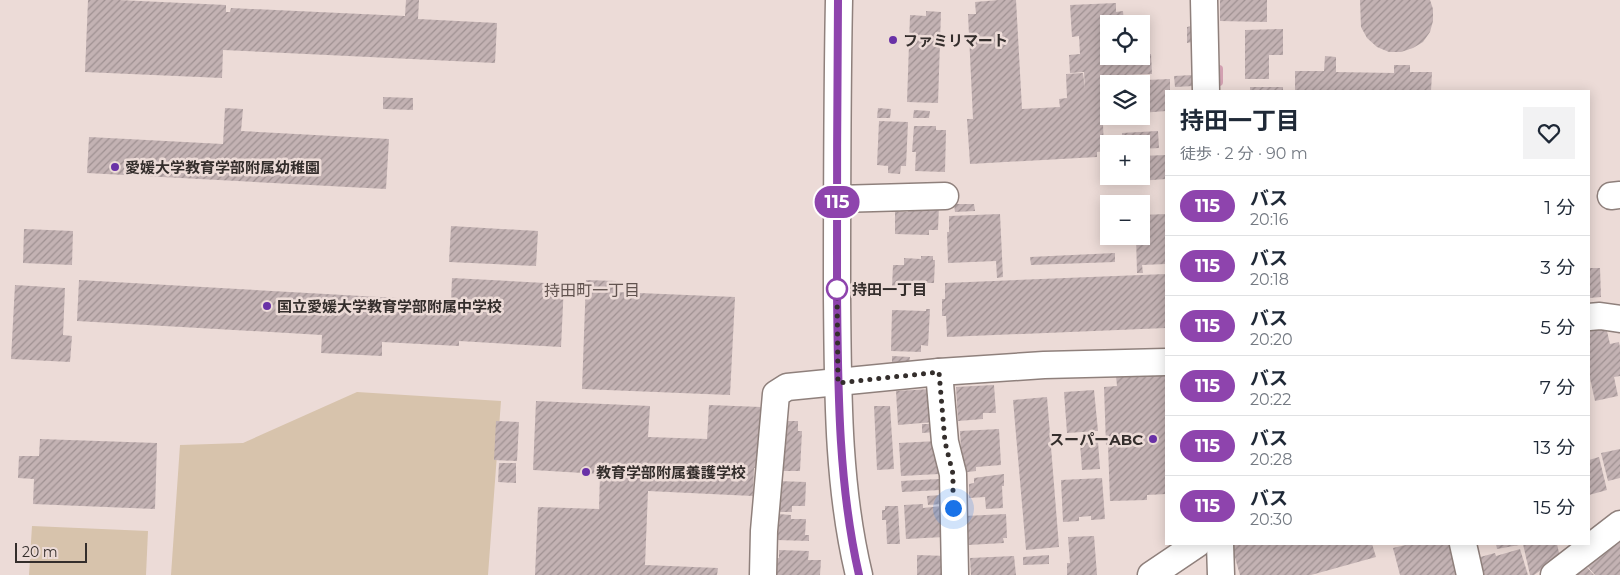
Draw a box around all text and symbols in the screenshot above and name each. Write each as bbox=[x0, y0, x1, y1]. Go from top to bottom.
map controls bbox=[1100, 15, 1150, 245]
button: locate bbox=[1100, 15, 1150, 65]
place label: ファミリマート bbox=[903, 31, 1008, 50]
marker: ファミリマート bbox=[887, 34, 899, 46]
button: layers bbox=[1100, 75, 1150, 125]
text: 持田一丁目 bbox=[1180, 106, 1300, 135]
button: heart bbox=[1523, 107, 1575, 159]
button: + bbox=[1100, 135, 1150, 185]
text: 徒歩 · 2 分 · 90 m bbox=[1180, 144, 1308, 163]
place label: 愛媛大学教育学部附属幼稚園 bbox=[125, 158, 320, 177]
marker: 愛媛大学教育学部附属幼稚園 bbox=[109, 161, 121, 173]
line badge: 115 bbox=[808, 186, 866, 218]
text: バス bbox=[1250, 187, 1288, 210]
text: 115 bbox=[825, 191, 849, 213]
button: − bbox=[1100, 195, 1150, 245]
text: 115 bbox=[1195, 195, 1220, 217]
text: 1 分 bbox=[1544, 196, 1575, 219]
text: 20:16 bbox=[1250, 210, 1289, 229]
text: バス bbox=[1250, 247, 1288, 270]
text: 115 bbox=[1195, 255, 1220, 277]
text: 3 分 bbox=[1540, 256, 1575, 279]
text: 20:18 bbox=[1250, 270, 1289, 289]
marker: 持田一丁目 bbox=[826, 278, 848, 300]
place label: 持田一丁目 bbox=[852, 280, 927, 299]
district label: 持田町一丁目 bbox=[544, 281, 640, 300]
place label: 国立愛媛大学教育学部附属中学校 bbox=[277, 297, 502, 316]
marker: 国立愛媛大学教育学部附属中学校 bbox=[261, 300, 273, 312]
text: バス bbox=[1250, 307, 1288, 330]
text: 115 bbox=[1195, 315, 1220, 337]
text: 5 分 bbox=[1540, 316, 1575, 339]
text: 20:20 bbox=[1250, 330, 1293, 349]
text: バス bbox=[1250, 367, 1288, 390]
text: 115 bbox=[1195, 375, 1220, 397]
text: 7 分 bbox=[1540, 376, 1575, 399]
text: 20:22 bbox=[1250, 390, 1291, 409]
text: バス bbox=[1250, 427, 1288, 450]
place label: スーパーABC bbox=[1049, 430, 1143, 449]
marker: スーパーABC bbox=[1147, 433, 1159, 445]
text: 115 bbox=[1195, 435, 1220, 457]
text: 13 分 bbox=[1533, 436, 1575, 459]
text: 20:28 bbox=[1250, 450, 1292, 469]
place label: 教育学部附属養護学校 bbox=[596, 463, 746, 482]
marker: 教育学部附属養護学校 bbox=[580, 466, 592, 478]
text: バス bbox=[1250, 487, 1288, 510]
text: 115 bbox=[1195, 495, 1220, 517]
your location bbox=[941, 496, 966, 521]
text: 15 分 bbox=[1533, 496, 1575, 519]
text: 20:30 bbox=[1250, 510, 1293, 529]
scale bar bbox=[15, 540, 88, 563]
text: 20 m bbox=[22, 543, 58, 561]

